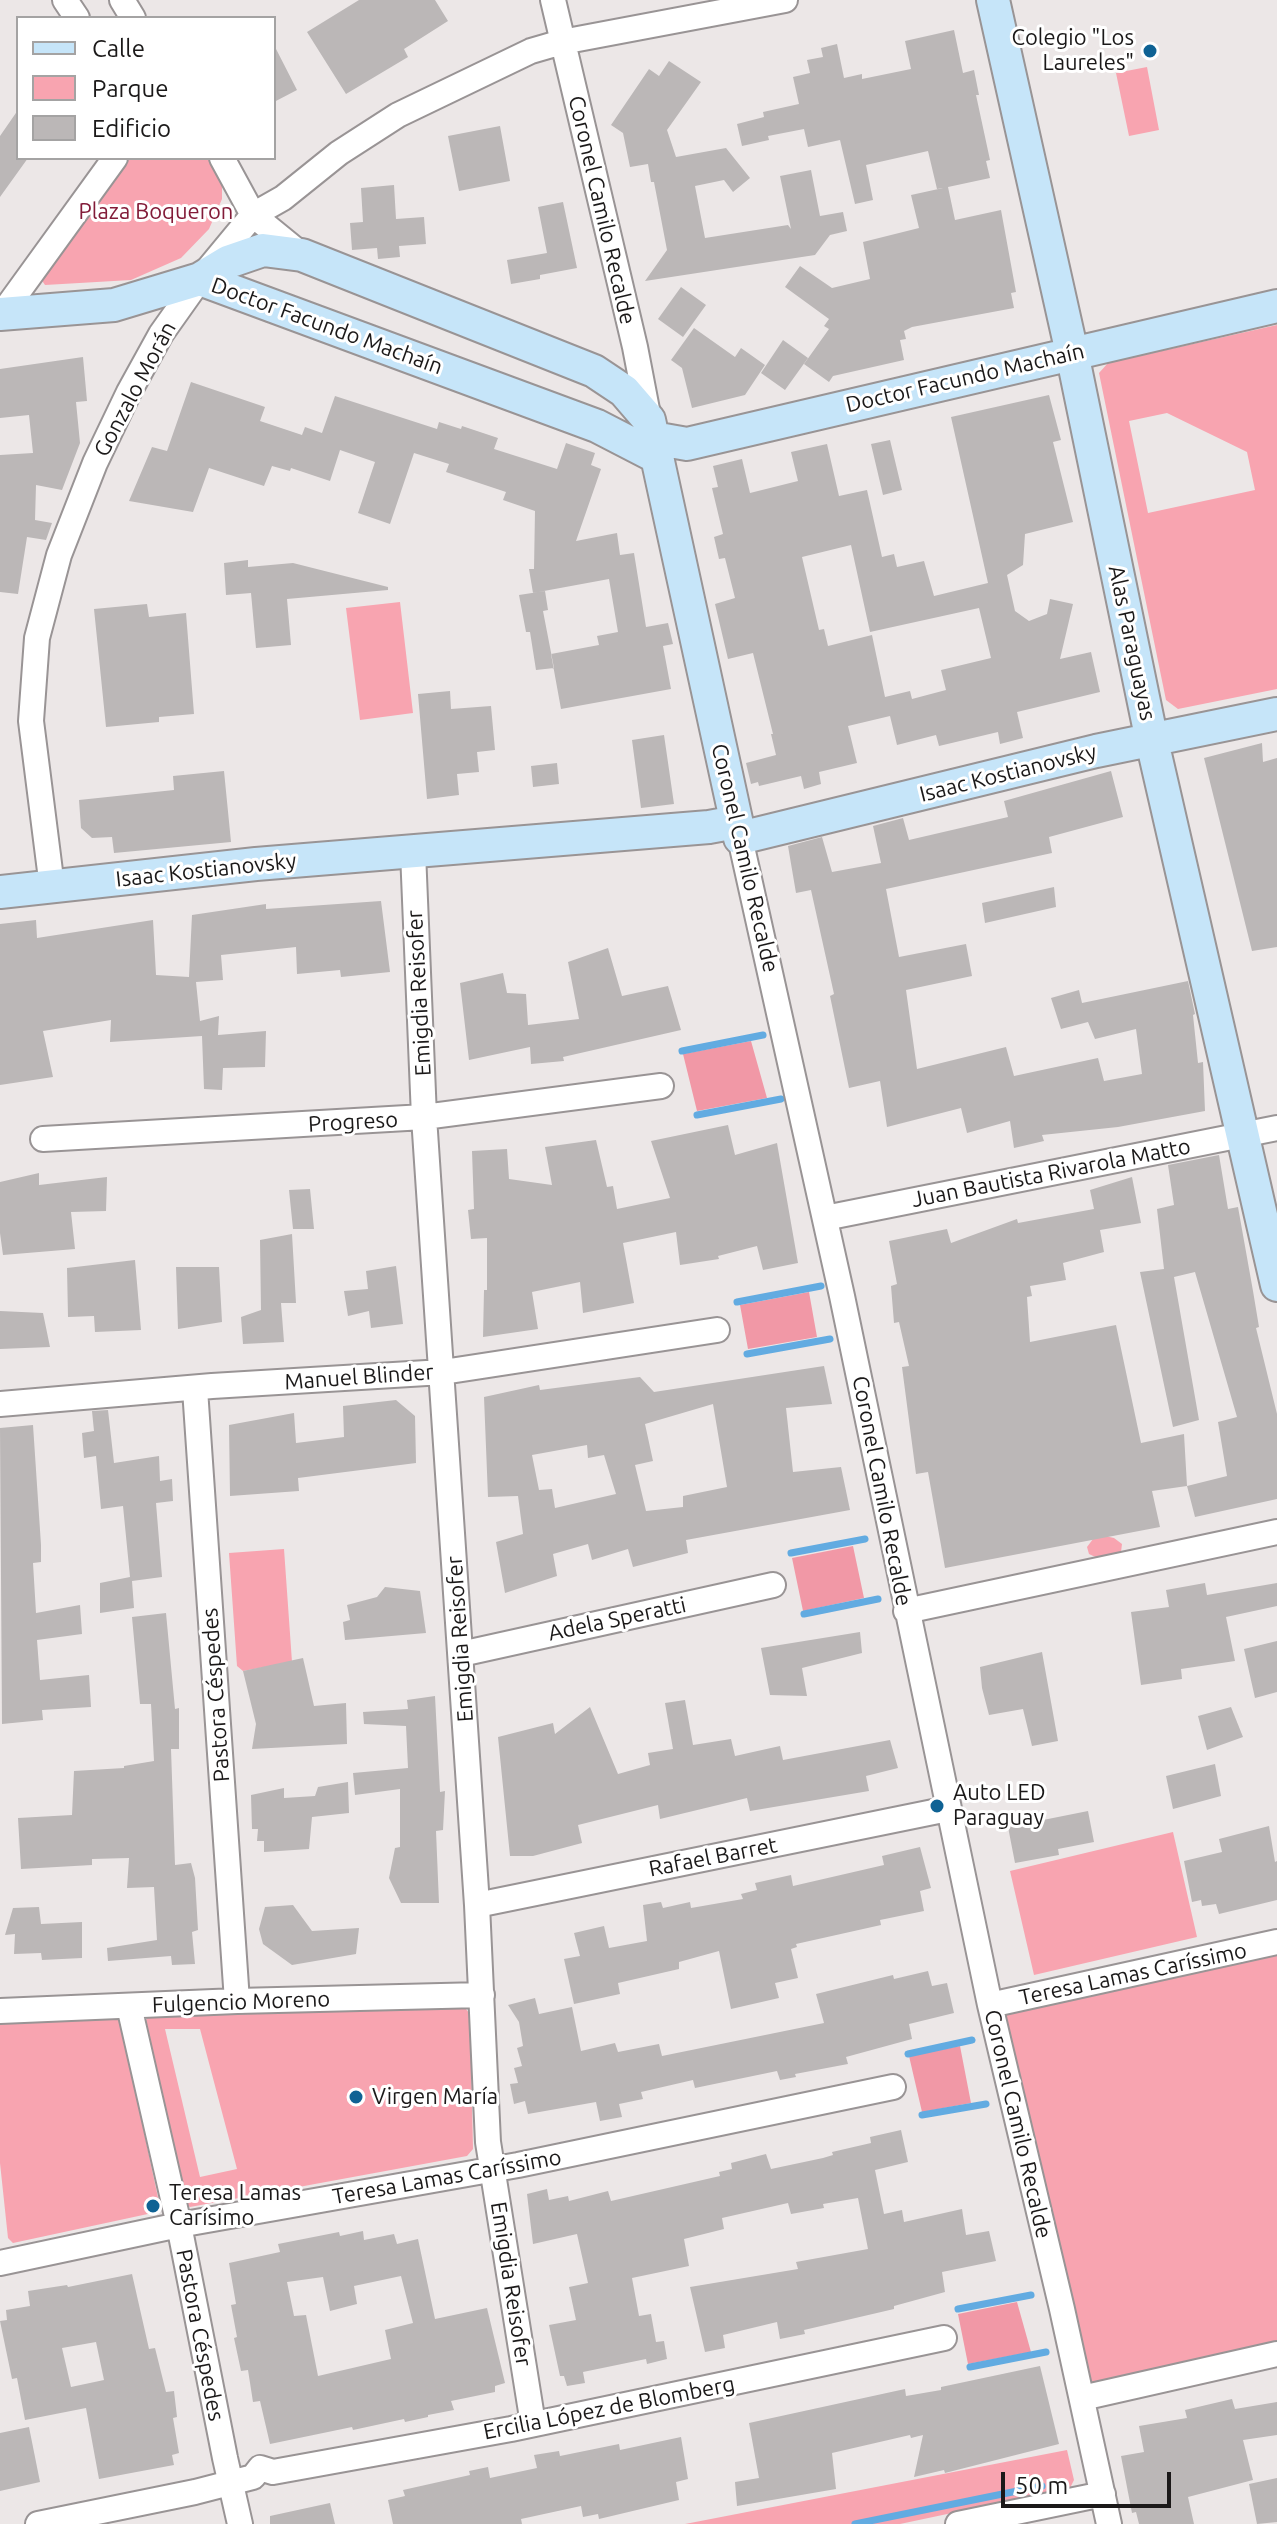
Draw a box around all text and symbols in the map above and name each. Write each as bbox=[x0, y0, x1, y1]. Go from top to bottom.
legend bbox=[16, 16, 276, 160]
place label: Colegio "Los Laureles" bbox=[1011, 25, 1134, 76]
text: Calle bbox=[92, 35, 145, 62]
marker: Colegio "Los Laureles" bbox=[1141, 42, 1159, 60]
text: Parque bbox=[92, 75, 169, 102]
street label: Coronel Camilo Recalde bbox=[563, 93, 641, 327]
text: Edificio bbox=[92, 115, 171, 142]
park label: Plaza Boqueron bbox=[79, 199, 233, 225]
street label: Doctor Facundo Machaín bbox=[208, 272, 446, 380]
street label: Gonzalo Morán bbox=[88, 317, 182, 461]
street label: Doctor Facundo Machaín bbox=[843, 338, 1087, 418]
street label: Alas Paraguayas bbox=[1103, 563, 1161, 723]
street label: Isaac Kostianovsky bbox=[917, 738, 1099, 808]
street label: Coronel Camilo Recalde bbox=[706, 741, 784, 975]
street label: Isaac Kostianovsky bbox=[114, 847, 298, 893]
street label: Emigdia Reisofer bbox=[401, 909, 437, 1077]
street label: Progreso bbox=[307, 1106, 399, 1138]
street label: Juan Bautista Rivarola Matto bbox=[909, 1133, 1193, 1213]
street label: Manuel Blinder bbox=[284, 1359, 434, 1395]
street label: Coronel Camilo Recalde bbox=[847, 1374, 917, 1608]
street label: Emigdia Reisofer bbox=[441, 1555, 479, 1723]
street label: Adela Speratti bbox=[546, 1592, 688, 1646]
street label: Pastora Céspedes bbox=[197, 1607, 235, 1783]
place label: Auto LED Paraguay bbox=[953, 1780, 1045, 1832]
marker: Auto LED Paraguay bbox=[928, 1797, 946, 1815]
street label: Rafael Barret bbox=[647, 1832, 779, 1882]
street label: Teresa Lamas Caríssimo bbox=[1017, 1937, 1249, 2011]
street label: Fulgencio Moreno bbox=[151, 1986, 331, 2018]
street label: Coronel Camilo Recalde bbox=[979, 2007, 1057, 2241]
place label: Virgen María bbox=[372, 2084, 498, 2110]
marker: Virgen María bbox=[347, 2088, 365, 2106]
street label: Teresa Lamas Caríssimo bbox=[331, 2144, 563, 2210]
place label: Teresa Lamas Carísimo bbox=[169, 2180, 301, 2232]
marker: Teresa Lamas Carísimo bbox=[144, 2197, 162, 2215]
street label: Emigdia Reisofer bbox=[485, 2200, 537, 2368]
street label: Pastora Céspedes bbox=[170, 2247, 230, 2423]
street label: Ercilia López de Blomberg bbox=[481, 2371, 737, 2445]
scale bar bbox=[1005, 2456, 1175, 2506]
text: 50 m bbox=[1015, 2472, 1068, 2499]

